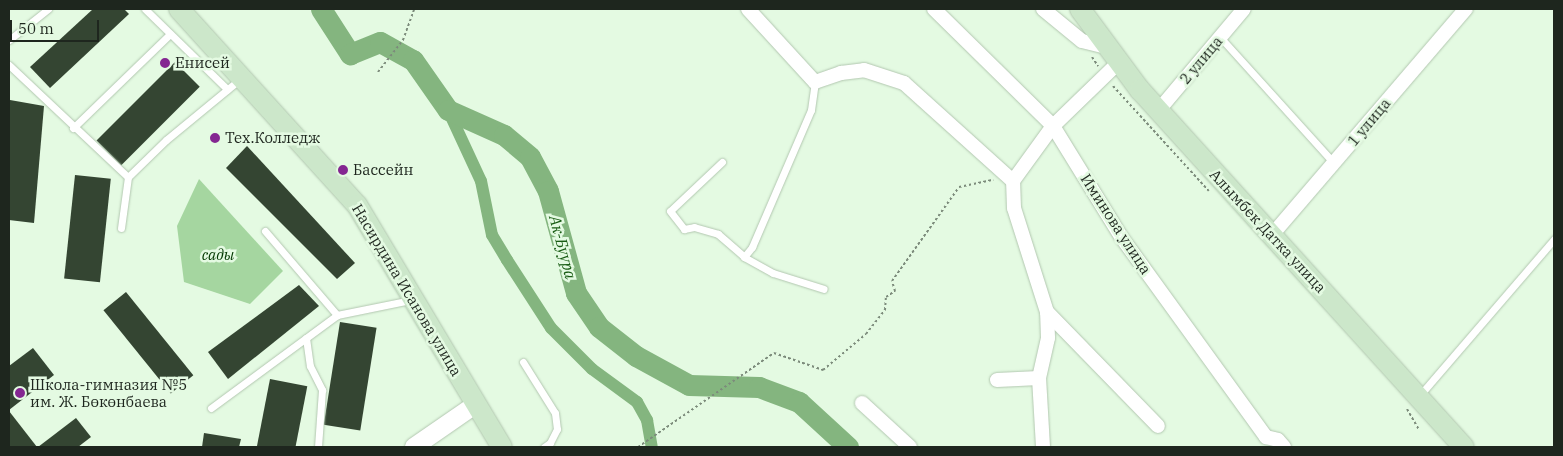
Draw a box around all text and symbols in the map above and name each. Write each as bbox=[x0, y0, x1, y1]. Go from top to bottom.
scale bar bbox=[12, 10, 101, 42]
text: 50 m bbox=[18, 19, 54, 38]
street label: 2 улица bbox=[1176, 32, 1226, 88]
place label: Енисей bbox=[175, 54, 230, 72]
marker: Енисей bbox=[159, 57, 171, 69]
street label: 1 улица bbox=[1344, 94, 1394, 150]
place label: Тех.Колледж bbox=[225, 129, 320, 147]
marker: Тех.Колледж bbox=[209, 132, 221, 144]
place label: Бассейн bbox=[353, 161, 414, 179]
marker: Бассейн bbox=[337, 164, 349, 176]
street label: Алымбек Датка улица bbox=[1206, 165, 1330, 297]
street label: Иминова улица bbox=[1077, 170, 1155, 278]
street label: Насирдина Исанова улица bbox=[348, 201, 466, 379]
water label: Ак-Буура bbox=[545, 213, 581, 281]
park label: сады bbox=[202, 246, 234, 264]
place label: Школа-гимназия №5 им. Ж. Бөкөнбаева bbox=[30, 375, 187, 410]
marker: Школа-гимназия №5 им. Ж. Бөкөнбаева bbox=[14, 387, 26, 399]

